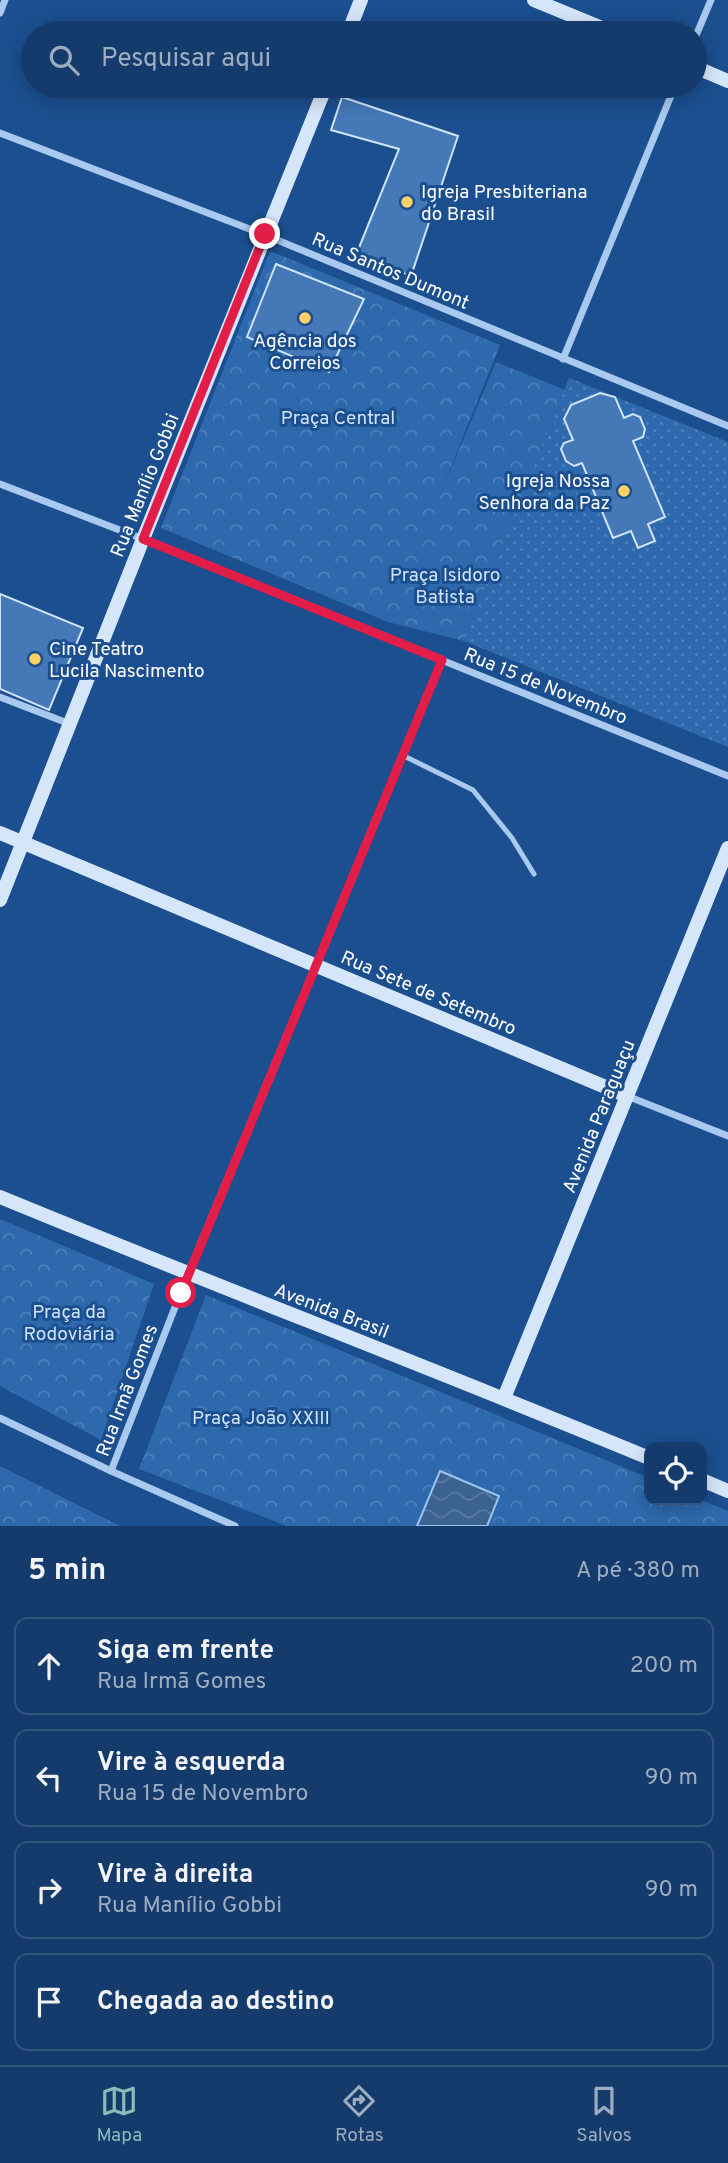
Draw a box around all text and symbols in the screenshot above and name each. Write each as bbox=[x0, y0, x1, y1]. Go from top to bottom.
search box bbox=[21, 21, 707, 98]
icon: search bbox=[45, 41, 83, 79]
text: Pesquisar aqui bbox=[101, 43, 271, 76]
place label: Igreja Presbiteriana do Brasil bbox=[421, 181, 588, 227]
marker: Igreja Presbiteriana do Brasil bbox=[399, 194, 415, 210]
route end bbox=[249, 218, 280, 249]
street label: Rua Santos Dumont bbox=[308, 228, 473, 316]
marker: Agência dos Correios bbox=[297, 310, 313, 326]
place label: Agência dos Correios bbox=[253, 330, 357, 376]
park label: Praça Central bbox=[281, 407, 395, 431]
street label: Rua Manílio Gobbi bbox=[106, 410, 186, 561]
place label: Igreja Nossa Senhora da Paz bbox=[479, 470, 610, 516]
marker: Igreja Nossa Senhora da Paz bbox=[616, 483, 632, 499]
park label: Praça Isidoro Batista bbox=[390, 564, 500, 610]
place label: Cine Teatro Lucila Nascimento bbox=[49, 638, 205, 684]
street label: Rua 15 de Novembro bbox=[460, 643, 631, 731]
marker: Cine Teatro Lucila Nascimento bbox=[27, 651, 43, 667]
street label: Rua Sete de Setembro bbox=[337, 946, 520, 1042]
street label: Avenida Paraguaçu bbox=[558, 1036, 642, 1197]
route start bbox=[165, 1277, 196, 1308]
street label: Avenida Brasil bbox=[271, 1279, 392, 1345]
park label: Praça da Rodoviária bbox=[24, 1301, 114, 1347]
street label: Rua Irmã Gomes bbox=[92, 1321, 164, 1460]
park label: Praça João XXIII bbox=[192, 1407, 330, 1431]
map controls bbox=[644, 1442, 707, 1505]
button: locate bbox=[644, 1442, 707, 1505]
text: 5 min bbox=[28, 1553, 106, 1590]
text: A pé · 380 m bbox=[576, 1557, 700, 1586]
text: Siga em frente bbox=[97, 1635, 274, 1668]
icon: ahead bbox=[30, 1647, 68, 1685]
text: 200 m bbox=[630, 1652, 698, 1681]
text: Rua Irmã Gomes bbox=[97, 1668, 266, 1697]
text: Vire à esquerda bbox=[97, 1747, 285, 1780]
icon: left bbox=[30, 1759, 68, 1797]
text: 90 m bbox=[645, 1764, 698, 1793]
text: Rua 15 de Novembro bbox=[97, 1780, 308, 1809]
text: Vire à direita bbox=[97, 1859, 253, 1892]
icon: right bbox=[30, 1871, 68, 1909]
text: 90 m bbox=[645, 1876, 698, 1905]
text: Rua Manílio Gobbi bbox=[97, 1892, 282, 1921]
icon: arrive bbox=[30, 1983, 68, 2021]
text: Chegada ao destino bbox=[97, 1986, 334, 2019]
tab: Mapa bbox=[96, 2082, 142, 2148]
tab: Rotas bbox=[335, 2082, 384, 2148]
tab: Salvos bbox=[576, 2082, 632, 2148]

